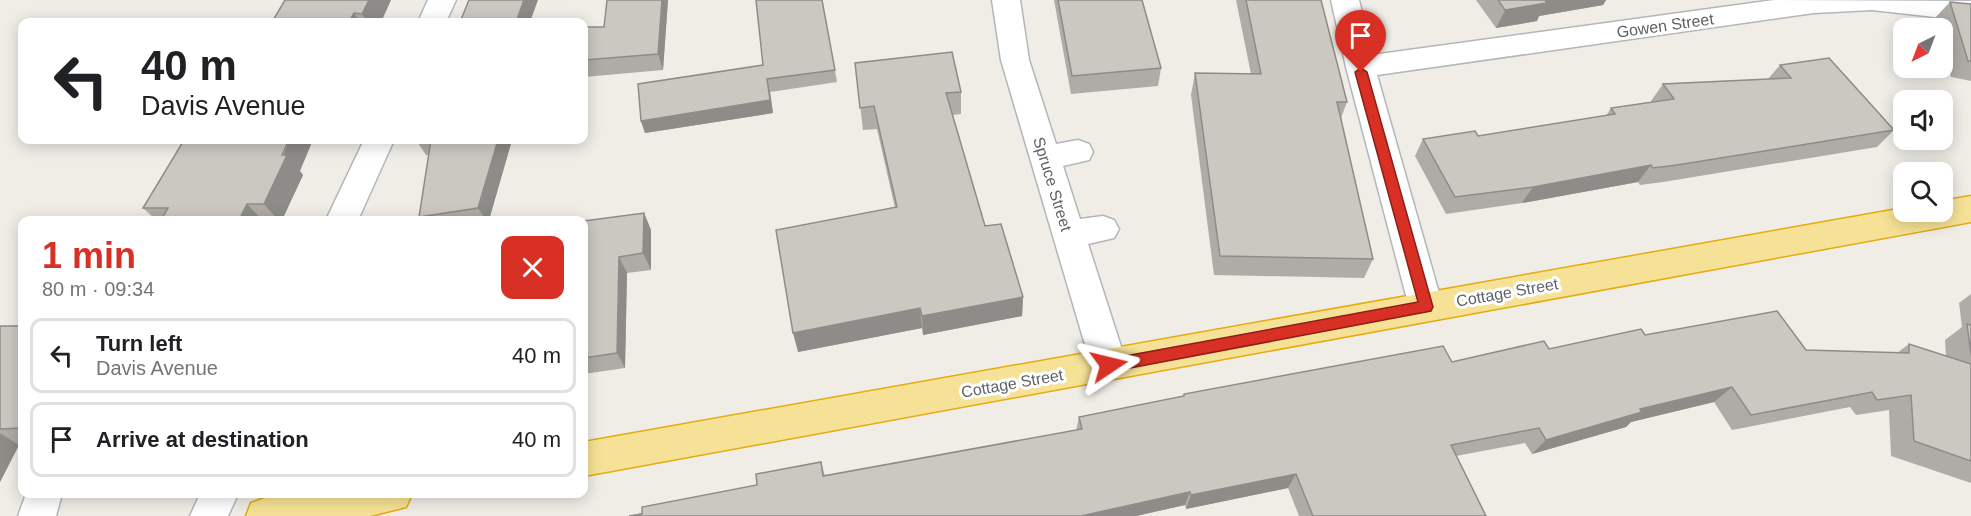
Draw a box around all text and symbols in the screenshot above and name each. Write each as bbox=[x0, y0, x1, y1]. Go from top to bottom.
pin bbox=[1335, 10, 1386, 72]
street label: Gowen Street bbox=[1615, 10, 1715, 41]
north arrow bbox=[1893, 18, 1953, 78]
map controls bbox=[1893, 18, 1953, 222]
icon: arrive bbox=[1344, 19, 1377, 52]
icon: left bbox=[42, 42, 120, 120]
text: 40 m bbox=[141, 42, 237, 89]
button: sound bbox=[1893, 90, 1953, 150]
text: Davis Avenue bbox=[141, 91, 306, 121]
street label: Spruce Street bbox=[1030, 135, 1075, 234]
button: search bbox=[1893, 162, 1953, 222]
text: 1 min bbox=[42, 235, 136, 276]
button: close bbox=[501, 236, 564, 299]
street label: Cottage Street bbox=[1455, 275, 1560, 310]
text: 80 m · 09:34 bbox=[42, 278, 154, 300]
text: Turn left bbox=[96, 331, 182, 356]
position arrow bbox=[1077, 333, 1141, 397]
icon: left bbox=[45, 339, 78, 372]
text: 40 m bbox=[512, 343, 561, 368]
text: Davis Avenue bbox=[96, 357, 218, 379]
street label: Cottage Street bbox=[960, 366, 1065, 401]
icon: arrive bbox=[45, 423, 78, 456]
text: Arrive at destination bbox=[96, 427, 309, 452]
text: 40 m bbox=[512, 427, 561, 452]

